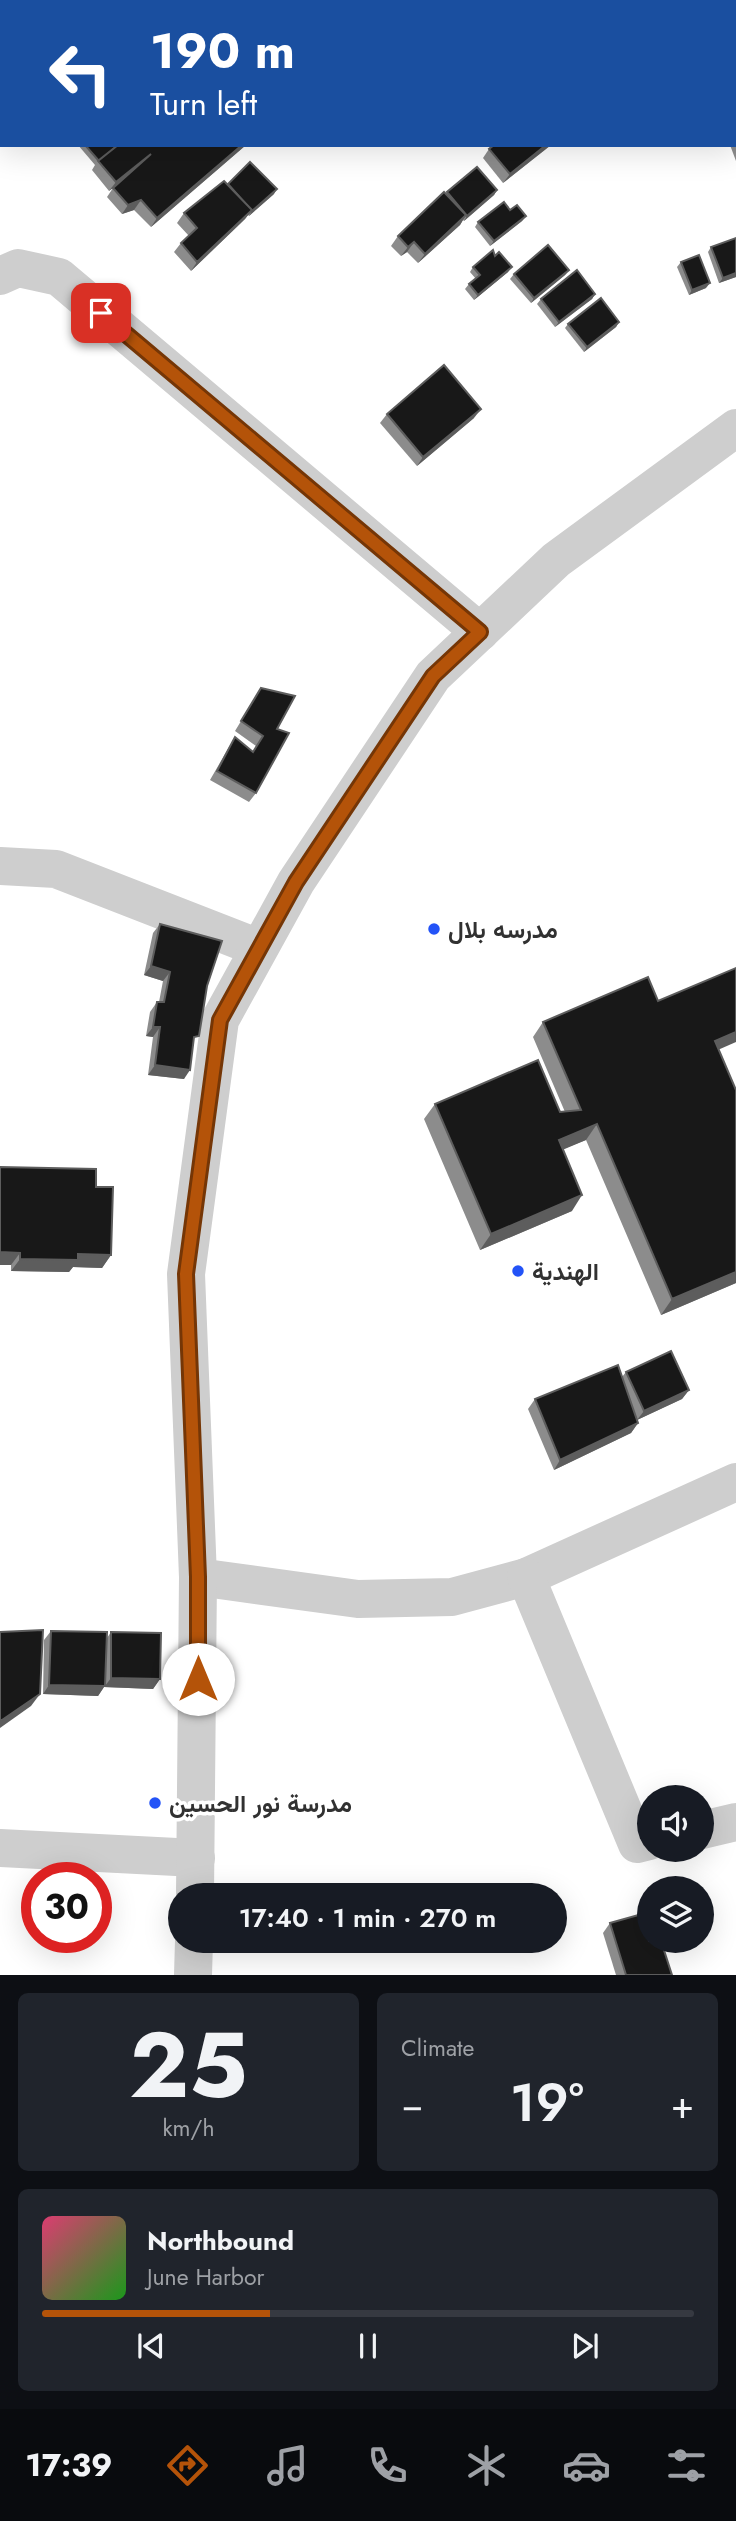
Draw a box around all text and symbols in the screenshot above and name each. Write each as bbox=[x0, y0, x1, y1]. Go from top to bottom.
text: 190 m bbox=[150, 16, 295, 86]
icon: left bbox=[35, 28, 126, 119]
text: Turn left bbox=[150, 81, 257, 127]
pin bbox=[71, 283, 131, 343]
icon: arrive bbox=[82, 294, 120, 332]
place label: مدرسه بلال bbox=[448, 912, 558, 947]
marker: مدرسه بلال bbox=[426, 921, 442, 937]
place label: الهندية bbox=[532, 1254, 599, 1289]
marker: الهندية bbox=[510, 1263, 526, 1279]
position arrow bbox=[161, 1642, 235, 1716]
map controls bbox=[637, 1785, 714, 1953]
button: sound bbox=[637, 1785, 714, 1862]
place label: مدرسة نور الحسين bbox=[169, 1786, 352, 1821]
marker: مدرسة نور الحسين bbox=[147, 1795, 163, 1811]
speed limit sign: 30 bbox=[21, 1862, 112, 1953]
button: layers bbox=[637, 1876, 714, 1953]
text: 17:40 · 1 min · 270 m bbox=[239, 1899, 496, 1937]
text: 25 bbox=[129, 2000, 248, 2131]
text: Climate bbox=[401, 2031, 474, 2065]
text: 19° bbox=[510, 2065, 584, 2141]
text: − bbox=[401, 2077, 423, 2132]
text: + bbox=[671, 2077, 694, 2132]
text: km/h bbox=[163, 2111, 214, 2145]
text: Northbound bbox=[147, 2222, 294, 2260]
text: June Harbor bbox=[147, 2260, 264, 2294]
icon: previous bbox=[132, 2327, 170, 2365]
icon: pause bbox=[349, 2327, 387, 2365]
icon: next bbox=[566, 2327, 604, 2365]
icon: directions bbox=[163, 2441, 212, 2490]
icon: music bbox=[263, 2441, 312, 2490]
icon: phone bbox=[363, 2441, 412, 2490]
icon: climate bbox=[462, 2441, 511, 2490]
icon: car bbox=[562, 2441, 611, 2490]
icon: filters bbox=[662, 2441, 711, 2490]
text: 17:39 bbox=[25, 2442, 113, 2488]

